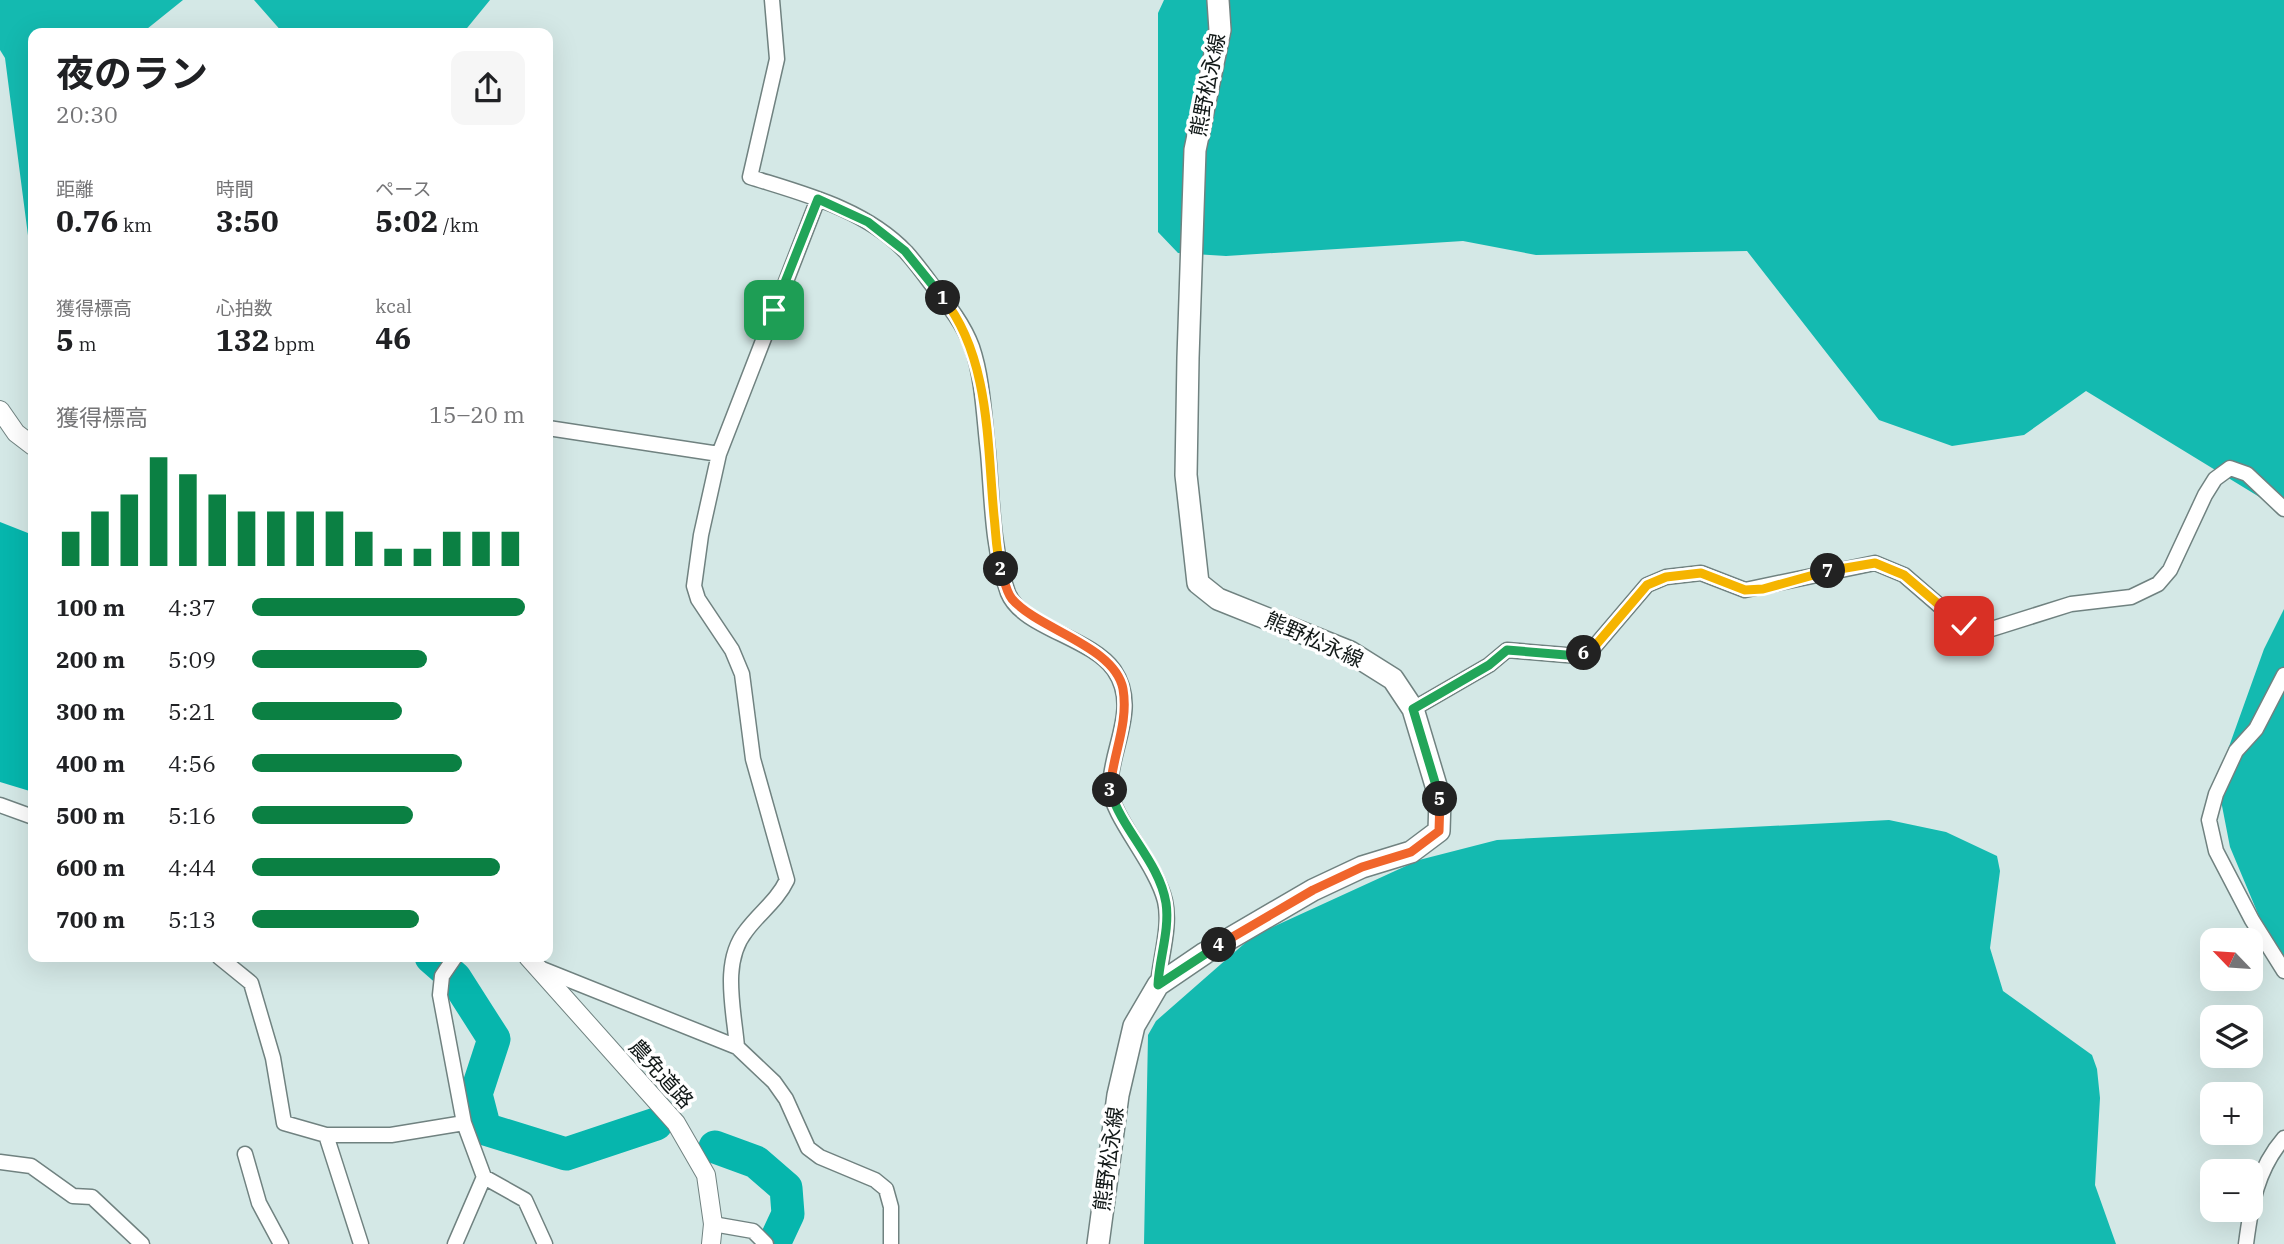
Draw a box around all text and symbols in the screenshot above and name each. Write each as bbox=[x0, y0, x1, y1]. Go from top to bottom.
street label: 熊野松永線 bbox=[1183, 31, 1231, 139]
text: 夜のラン bbox=[56, 48, 208, 97]
button: share bbox=[451, 51, 525, 125]
text: 20:30 bbox=[56, 99, 118, 129]
text: 距離 bbox=[56, 177, 94, 201]
text: 時間 bbox=[216, 177, 254, 201]
text: ペース bbox=[375, 177, 431, 201]
text: 0.76 bbox=[56, 201, 118, 240]
text: 3:50 bbox=[216, 201, 279, 240]
text: 5:02 bbox=[375, 201, 438, 240]
text: km bbox=[118, 213, 152, 237]
text: /km bbox=[438, 213, 479, 237]
pin bbox=[744, 280, 804, 340]
pin: 1 bbox=[926, 280, 960, 316]
text: 1 bbox=[937, 285, 948, 309]
icon: arrive bbox=[755, 291, 793, 329]
text: kcal bbox=[375, 294, 412, 318]
text: 獲得標高 bbox=[56, 296, 132, 320]
text: 心拍数 bbox=[216, 296, 273, 320]
text: 46 bbox=[375, 318, 411, 357]
text: 5 bbox=[56, 320, 74, 359]
text: 132 bbox=[216, 320, 270, 359]
text: m bbox=[74, 332, 97, 356]
text: bpm bbox=[270, 332, 315, 356]
text: 15–20 m bbox=[429, 399, 525, 429]
text: 獲得標高 bbox=[56, 402, 148, 432]
pin: 2 bbox=[984, 552, 1018, 586]
pin: 7 bbox=[1811, 554, 1846, 588]
text: 2 bbox=[995, 556, 1006, 580]
text: 7 bbox=[1822, 558, 1833, 582]
text: 100 m bbox=[56, 592, 125, 622]
text: 4:37 bbox=[168, 592, 216, 622]
pin bbox=[1934, 596, 1994, 656]
street label: 熊野松永線 bbox=[1261, 605, 1368, 673]
icon: check bbox=[1945, 607, 1983, 645]
pin: 6 bbox=[1566, 636, 1602, 670]
text: 6 bbox=[1578, 640, 1589, 664]
text: 200 m bbox=[56, 644, 125, 674]
text: 5:09 bbox=[168, 644, 216, 674]
text: 300 m bbox=[56, 696, 125, 726]
text: 5:21 bbox=[168, 696, 216, 726]
text: 400 m bbox=[56, 748, 125, 778]
text: 4:56 bbox=[168, 748, 216, 778]
pin: 3 bbox=[1092, 772, 1128, 808]
text: 3 bbox=[1104, 777, 1115, 801]
pin: 5 bbox=[1422, 782, 1458, 816]
text: 5 bbox=[1434, 786, 1445, 810]
text: 500 m bbox=[56, 800, 125, 830]
text: 5:16 bbox=[168, 800, 216, 830]
text: 600 m bbox=[56, 852, 125, 882]
text: 4:44 bbox=[168, 852, 216, 882]
text: 700 m bbox=[56, 904, 125, 934]
text: 5:13 bbox=[168, 904, 216, 934]
pin: 4 bbox=[1202, 928, 1236, 962]
north arrow bbox=[2200, 928, 2263, 990]
map controls bbox=[2200, 928, 2263, 1222]
text: 4 bbox=[1213, 932, 1224, 956]
button: layers bbox=[2200, 1005, 2263, 1068]
street label: 農免道路 bbox=[623, 1033, 700, 1114]
button: + bbox=[2200, 1082, 2263, 1145]
street label: 熊野松永線 bbox=[1087, 1105, 1129, 1213]
button: − bbox=[2200, 1159, 2263, 1222]

